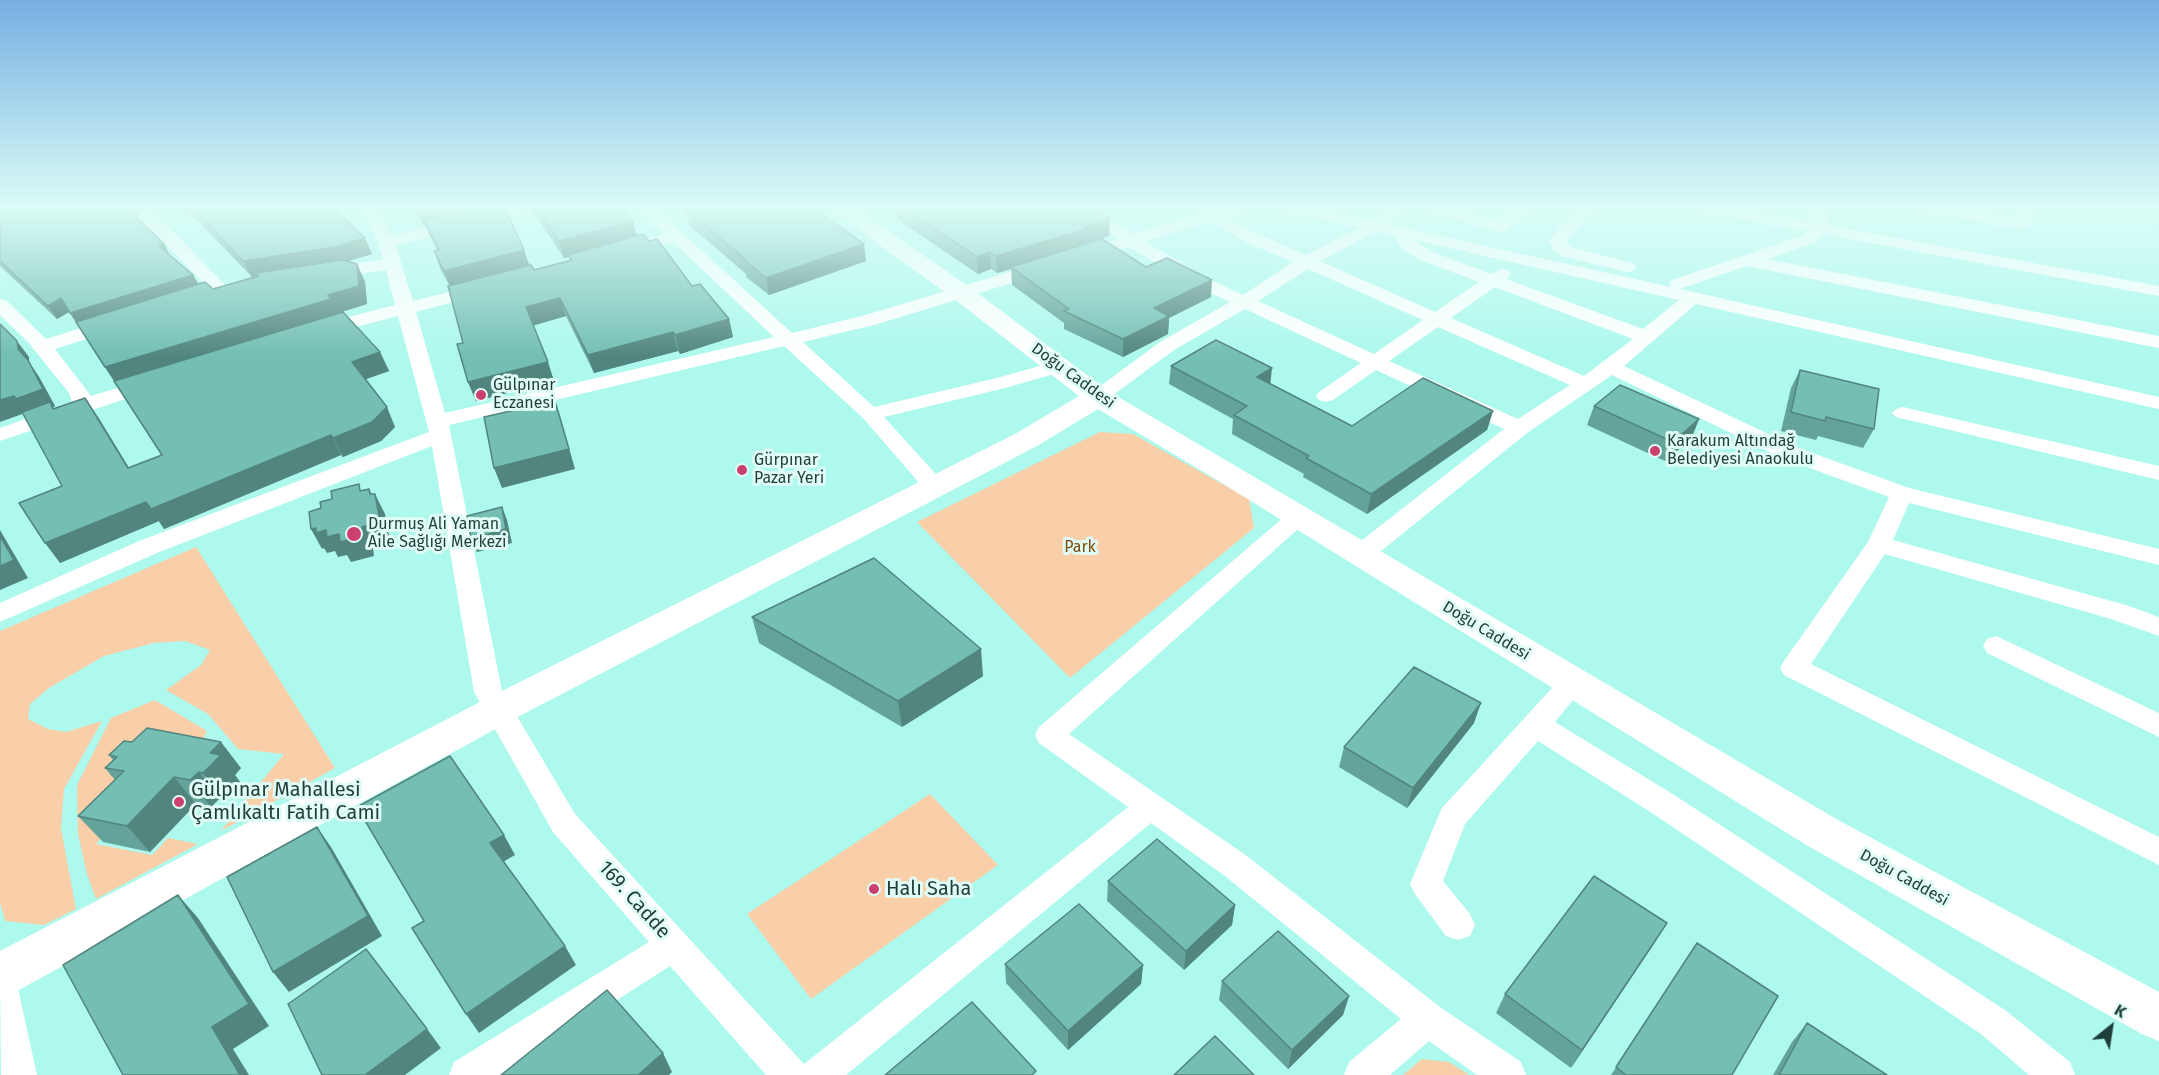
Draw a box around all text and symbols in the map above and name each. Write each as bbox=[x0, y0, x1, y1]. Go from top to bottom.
street label: Doğu Caddesi bbox=[1027, 339, 1119, 413]
place label: Gülpınar Eczanesi bbox=[493, 376, 555, 414]
marker: Gülpınar Eczanesi bbox=[474, 388, 488, 402]
place label: Karakum Altındağ Belediyesi Anaokulu bbox=[1667, 432, 1814, 470]
marker: Karakum Altındağ Belediyesi Anaokulu bbox=[1648, 444, 1662, 458]
place label: Gürpınar Pazar Yeri bbox=[754, 451, 824, 489]
marker: Gürpınar Pazar Yeri bbox=[735, 463, 749, 477]
place label: Durmuş Ali Yaman Aile Sağlığı Merkezi bbox=[368, 515, 507, 553]
marker: Durmuş Ali Yaman Aile Sağlığı Merkezi bbox=[345, 525, 363, 543]
park label: Park bbox=[1064, 538, 1096, 558]
street label: Doğu Caddesi bbox=[1439, 597, 1533, 665]
place label: Gülpınar Mahallesi Çamlıkaltı Fatih Cami bbox=[191, 778, 380, 825]
marker: Gülpınar Mahallesi Çamlıkaltı Fatih Cami bbox=[172, 795, 186, 809]
street label: Doğu Caddesi bbox=[1856, 846, 1952, 910]
street label: 169. Cadde bbox=[593, 856, 675, 944]
place label: Halı Saha bbox=[886, 877, 971, 901]
marker: Halı Saha bbox=[867, 882, 881, 896]
north arrow bbox=[2081, 997, 2141, 1057]
text: K bbox=[2111, 1000, 2129, 1022]

